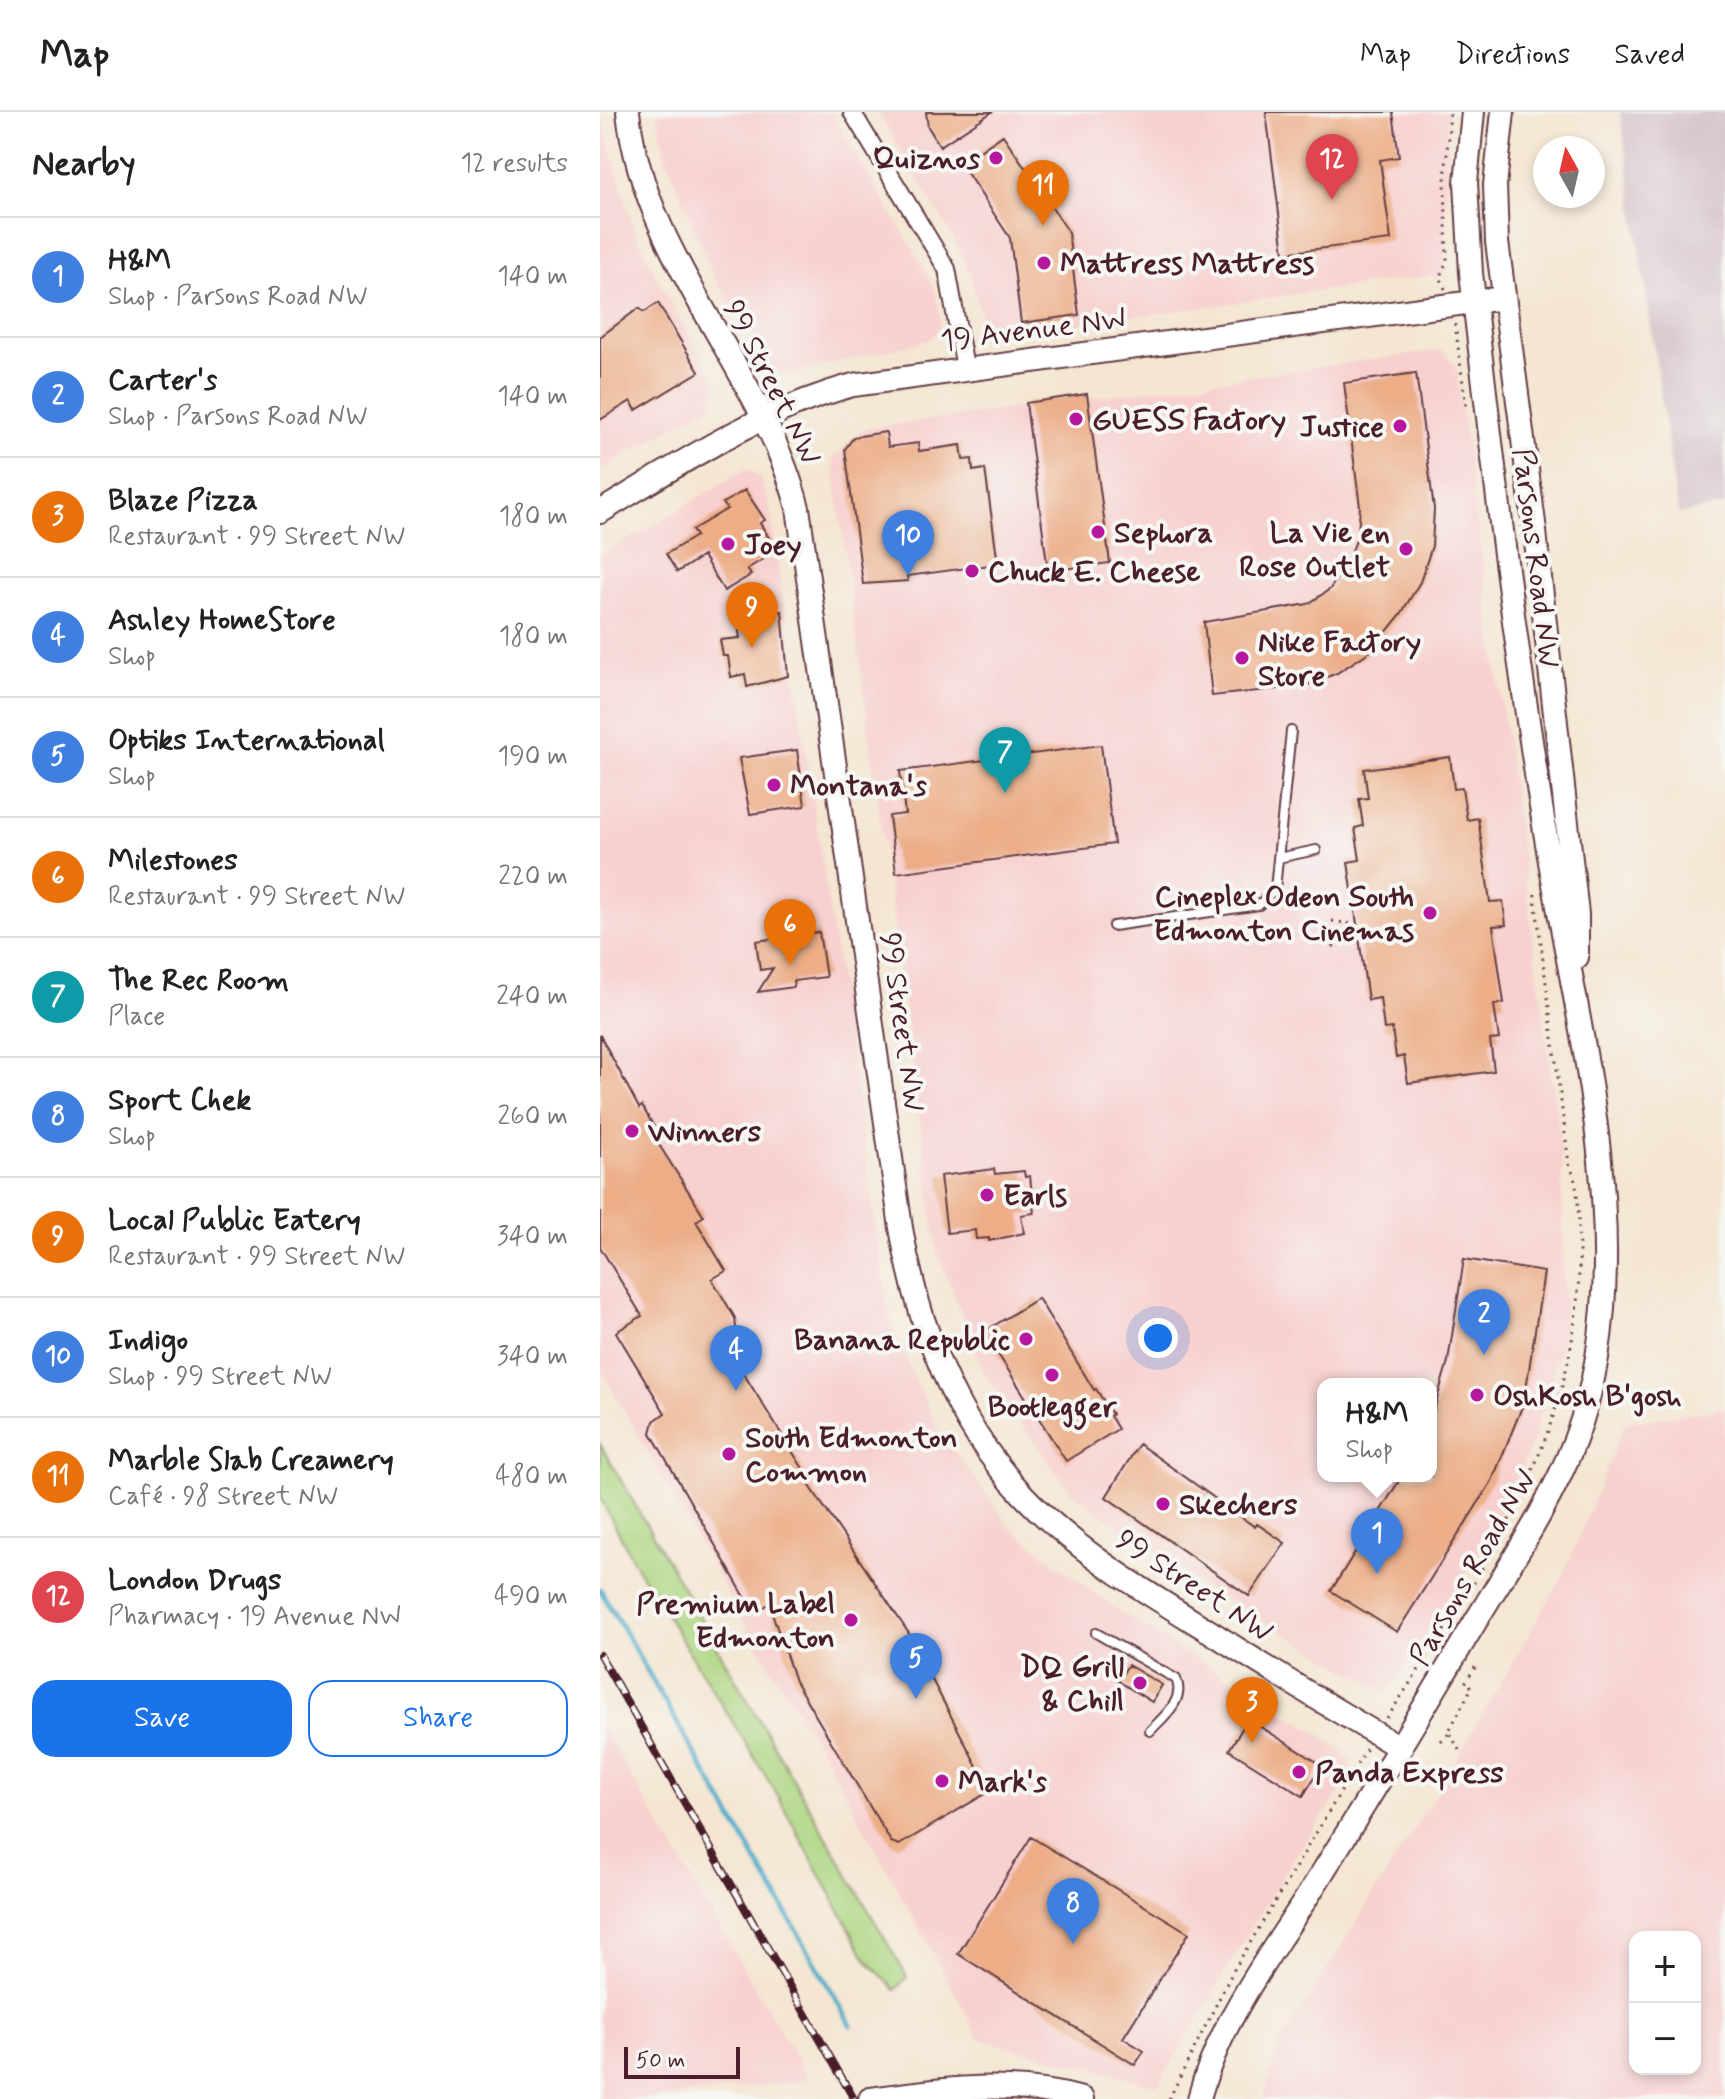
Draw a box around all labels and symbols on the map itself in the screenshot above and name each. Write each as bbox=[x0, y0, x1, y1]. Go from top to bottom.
pin: 12 bbox=[1306, 134, 1358, 200]
north arrow bbox=[1533, 136, 1605, 208]
place label: Quiznos bbox=[873, 140, 981, 179]
marker: Quiznos bbox=[987, 149, 1005, 167]
pin: 11 bbox=[1017, 160, 1069, 226]
place label: Mattress Mattress bbox=[1060, 245, 1314, 284]
marker: Mattress Mattress bbox=[1035, 254, 1053, 272]
street label: 99 Street NW bbox=[713, 293, 830, 472]
street label: 19 Avenue NW bbox=[938, 300, 1128, 361]
place label: GUESS Factory bbox=[1092, 401, 1286, 440]
place label: Justice bbox=[1300, 408, 1384, 447]
marker: GUESS Factory bbox=[1067, 410, 1085, 428]
marker: Justice bbox=[1391, 417, 1409, 435]
street label: Parsons Road NW bbox=[1503, 446, 1568, 670]
pin: 10 bbox=[882, 510, 934, 576]
place label: Sephora bbox=[1114, 514, 1213, 553]
place label: La Vie en Rose Outlet bbox=[1239, 514, 1390, 587]
marker: Sephora bbox=[1089, 523, 1107, 541]
place label: Joey bbox=[744, 526, 802, 565]
marker: Joey bbox=[719, 535, 737, 553]
marker: La Vie en Rose Outlet bbox=[1397, 540, 1415, 558]
place label: Chuck E. Cheese bbox=[988, 553, 1200, 592]
marker: Chuck E. Cheese bbox=[963, 562, 981, 580]
pin: 9 bbox=[726, 582, 778, 648]
place label: Nike Factory Store bbox=[1258, 623, 1421, 696]
marker: Nike Factory Store bbox=[1233, 649, 1251, 667]
pin: 7 bbox=[979, 727, 1031, 793]
place label: Montana's bbox=[790, 767, 927, 806]
marker: Montana's bbox=[765, 776, 783, 794]
place label: Cineplex Odeon South Edmonton Cinemas bbox=[1153, 878, 1414, 951]
pin: 6 bbox=[764, 899, 816, 965]
marker: Cineplex Odeon South Edmonton Cinemas bbox=[1421, 904, 1439, 922]
street label: 99 Street NW bbox=[870, 930, 933, 1114]
place label: Winners bbox=[647, 1113, 762, 1152]
marker: Winners bbox=[623, 1122, 641, 1140]
place label: Earls bbox=[1003, 1177, 1067, 1216]
marker: Earls bbox=[978, 1186, 996, 1204]
pin: 2 bbox=[1458, 1289, 1510, 1355]
your location bbox=[1138, 1318, 1178, 1358]
place label: Banana Republic bbox=[794, 1321, 1010, 1360]
pin: 4 bbox=[710, 1325, 762, 1391]
marker: Banana Republic bbox=[1017, 1330, 1035, 1348]
marker: Bootlegger bbox=[1043, 1366, 1061, 1384]
place label: OshKosh B'gosh bbox=[1493, 1377, 1682, 1417]
marker: OshKosh B'gosh bbox=[1468, 1386, 1486, 1404]
place label: Bootlegger bbox=[988, 1388, 1117, 1431]
place label: South Edmonton Common bbox=[745, 1419, 958, 1492]
marker: South Edmonton Common bbox=[720, 1445, 738, 1463]
street label: Parsons Road NW bbox=[1401, 1462, 1545, 1673]
place label: Skechers bbox=[1179, 1486, 1298, 1525]
marker: Skechers bbox=[1154, 1495, 1172, 1513]
pin: 1 bbox=[1351, 1508, 1403, 1574]
street label: 99 Street NW bbox=[1108, 1521, 1280, 1652]
place label: Premium Label Edmonton bbox=[636, 1585, 835, 1658]
marker: Premium Label Edmonton bbox=[842, 1611, 860, 1629]
pin: 5 bbox=[890, 1633, 942, 1699]
place label: DQ Grill & Chill bbox=[1020, 1648, 1124, 1721]
marker: DQ Grill & Chill bbox=[1131, 1674, 1149, 1692]
pin: 3 bbox=[1226, 1677, 1278, 1743]
place label: Panda Express bbox=[1315, 1754, 1504, 1793]
place label: Mark's bbox=[958, 1763, 1048, 1802]
marker: Panda Express bbox=[1290, 1763, 1308, 1781]
marker: Mark's bbox=[933, 1772, 951, 1790]
pin: 8 bbox=[1047, 1878, 1099, 1944]
scale bar bbox=[624, 2043, 740, 2079]

